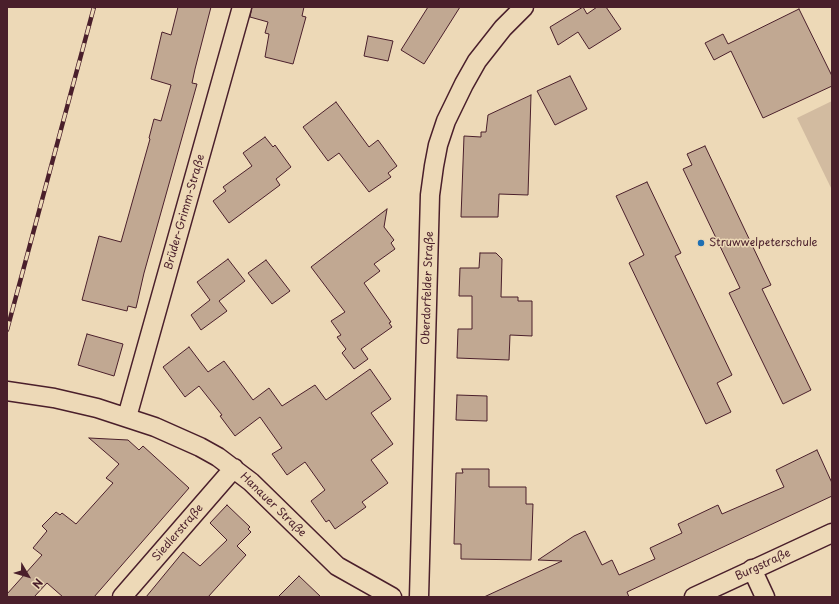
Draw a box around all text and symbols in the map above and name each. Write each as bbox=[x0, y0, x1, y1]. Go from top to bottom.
street label: Brüder-Grimm-Straße bbox=[162, 153, 208, 271]
street label: Oberdorfelder Straße bbox=[419, 231, 437, 345]
place label: Struwwelpeterschule bbox=[709, 236, 818, 250]
marker: Struwwelpeterschule bbox=[696, 238, 706, 248]
street label: Hanauer Straße bbox=[237, 470, 309, 540]
street label: Siedlerstraße bbox=[150, 502, 206, 564]
street label: Burgstraße bbox=[733, 546, 793, 584]
north arrow bbox=[8, 556, 48, 596]
text: N bbox=[28, 575, 47, 592]

